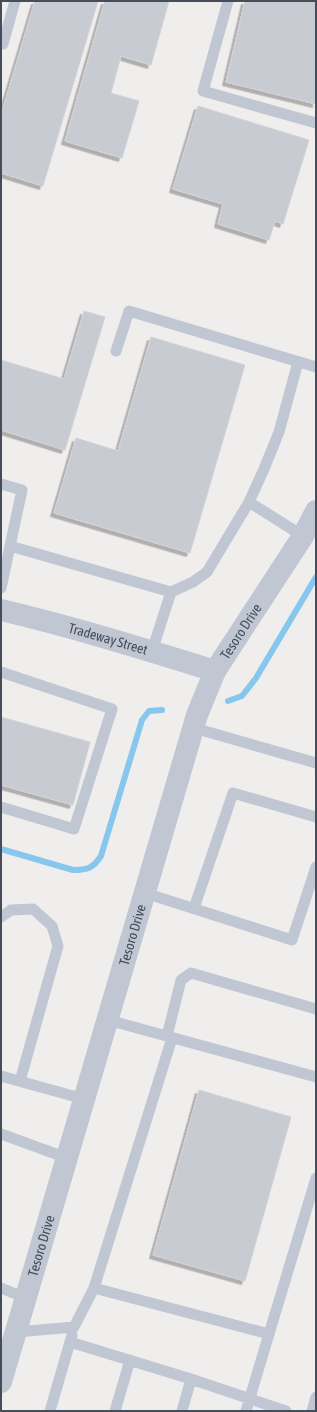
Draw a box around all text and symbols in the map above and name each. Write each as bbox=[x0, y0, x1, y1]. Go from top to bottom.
street label: Tesoro Drive bbox=[217, 601, 265, 662]
street label: Tradeway Street bbox=[67, 620, 150, 658]
street label: Tesoro Drive bbox=[116, 902, 149, 967]
street label: Tesoro Drive bbox=[24, 1213, 58, 1278]

